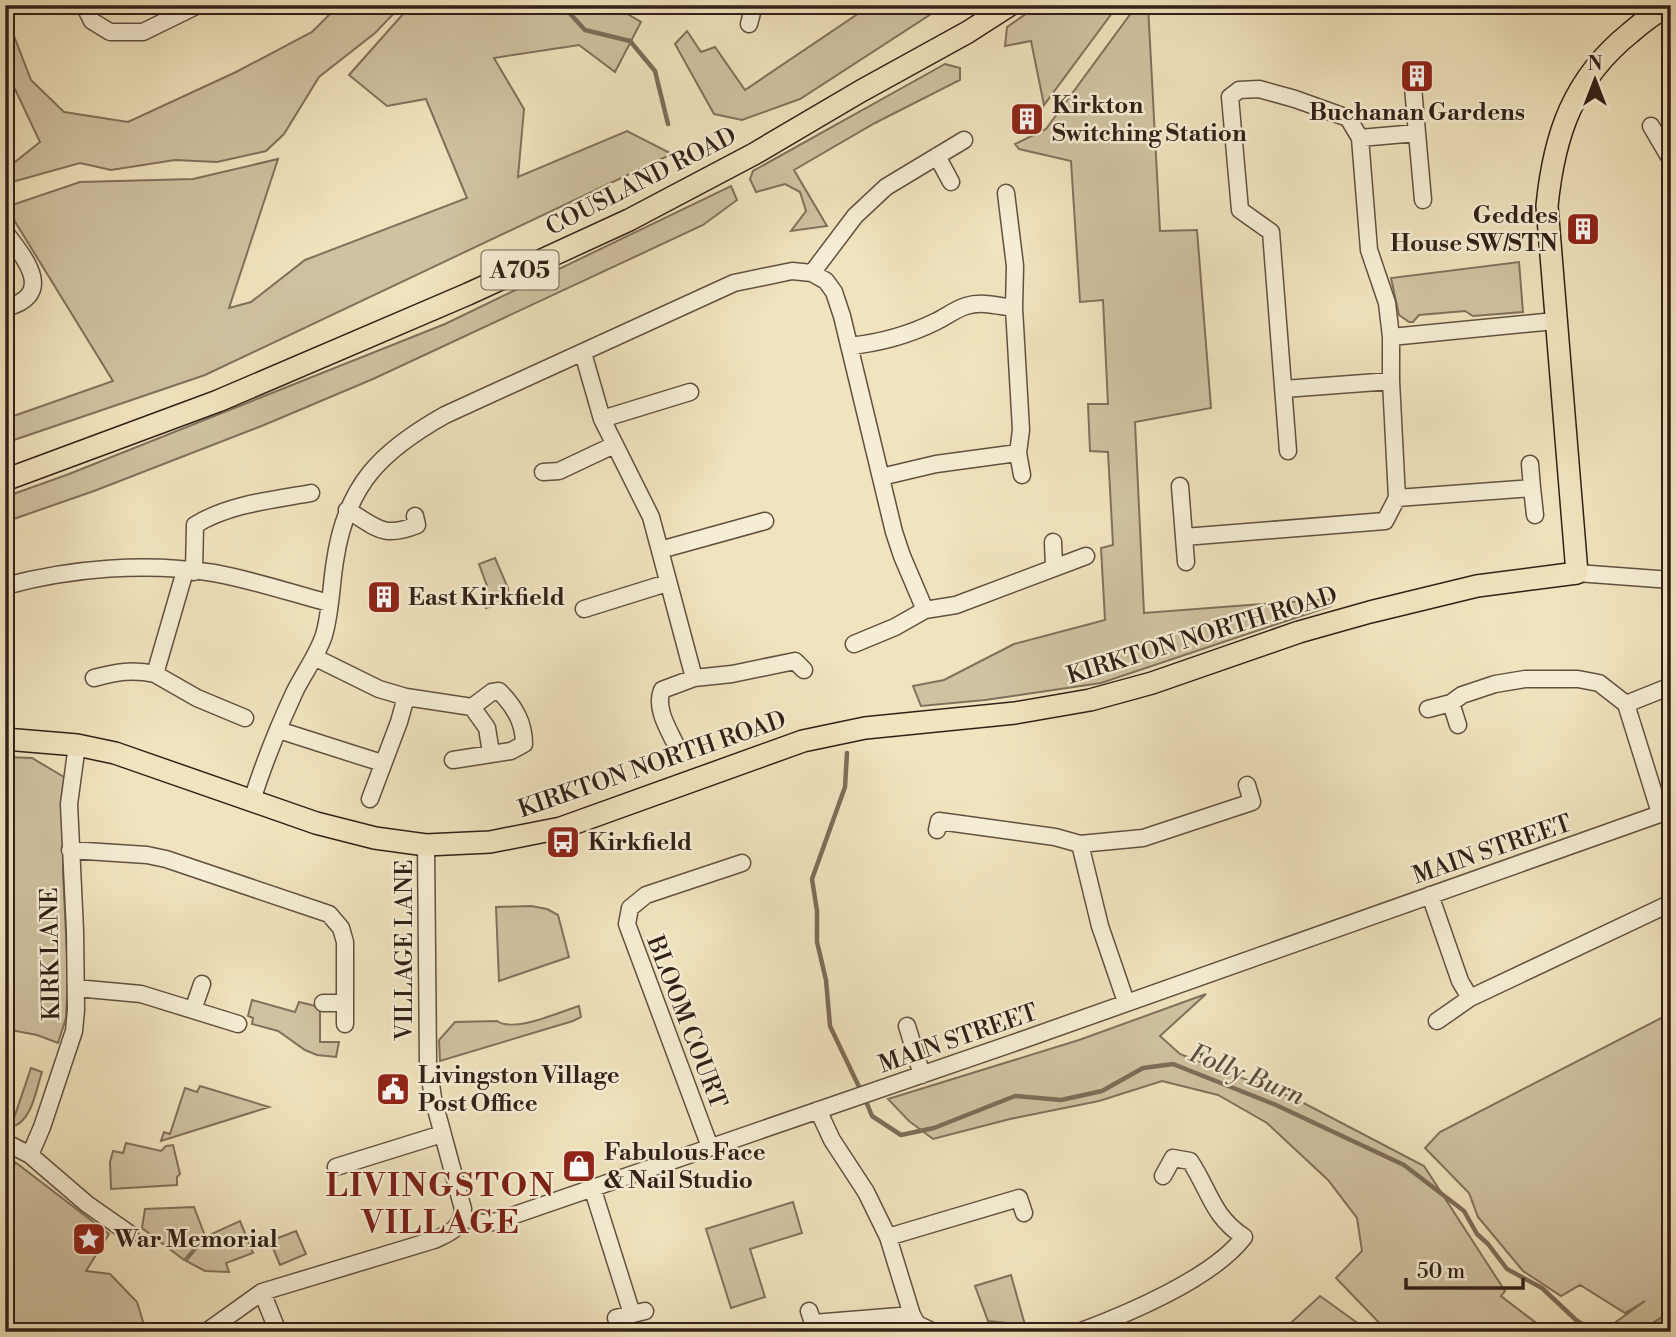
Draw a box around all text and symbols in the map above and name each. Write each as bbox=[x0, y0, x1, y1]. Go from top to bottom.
north arrow bbox=[1560, 46, 1630, 116]
text: N bbox=[1587, 52, 1603, 76]
building icon: Buchanan Gardens bbox=[1398, 57, 1436, 95]
place label: Kirkton Switching Station bbox=[1052, 91, 1247, 149]
place label: Buchanan Gardens bbox=[1309, 98, 1525, 128]
building icon: Kirkton Switching Station bbox=[1008, 100, 1046, 138]
street label: COUSLAND ROAD bbox=[541, 121, 742, 243]
place label: Geddes House SW/STN bbox=[1390, 201, 1558, 259]
building icon: Geddes House SW/STN bbox=[1564, 210, 1602, 248]
road number: A705 bbox=[482, 250, 558, 290]
building icon: East Kirkfield bbox=[365, 578, 403, 616]
street label: KIRKTON NORTH ROAD bbox=[1063, 580, 1341, 691]
place label: East Kirkfield bbox=[408, 583, 565, 613]
street label: KIRKTON NORTH ROAD bbox=[514, 705, 790, 825]
street label: MAIN STREET bbox=[1409, 809, 1576, 891]
bus stop icon: Kirkfield bbox=[544, 823, 582, 861]
place label: Kirkfield bbox=[588, 828, 692, 858]
street label: VILLAGE LANE bbox=[390, 860, 420, 1041]
street label: KIRK LANE bbox=[35, 887, 67, 1021]
street label: BLOOM COURT bbox=[639, 931, 733, 1113]
street label: MAIN STREET bbox=[875, 998, 1042, 1080]
water label: Folly Burn bbox=[1184, 1037, 1309, 1113]
place label: Livingston Village Post Office bbox=[418, 1061, 620, 1119]
public building icon: Livingston Village Post Office bbox=[374, 1070, 412, 1108]
place label: Fabulous Face & Nail Studio bbox=[604, 1138, 766, 1196]
shop icon: Fabulous Face & Nail Studio bbox=[560, 1147, 598, 1185]
district label: LIVINGSTON VILLAGE bbox=[326, 1166, 556, 1243]
place icon: War Memorial bbox=[70, 1220, 108, 1258]
place label: War Memorial bbox=[113, 1225, 278, 1255]
scale bar bbox=[1406, 1246, 1524, 1290]
text: 50 m bbox=[1417, 1259, 1465, 1285]

